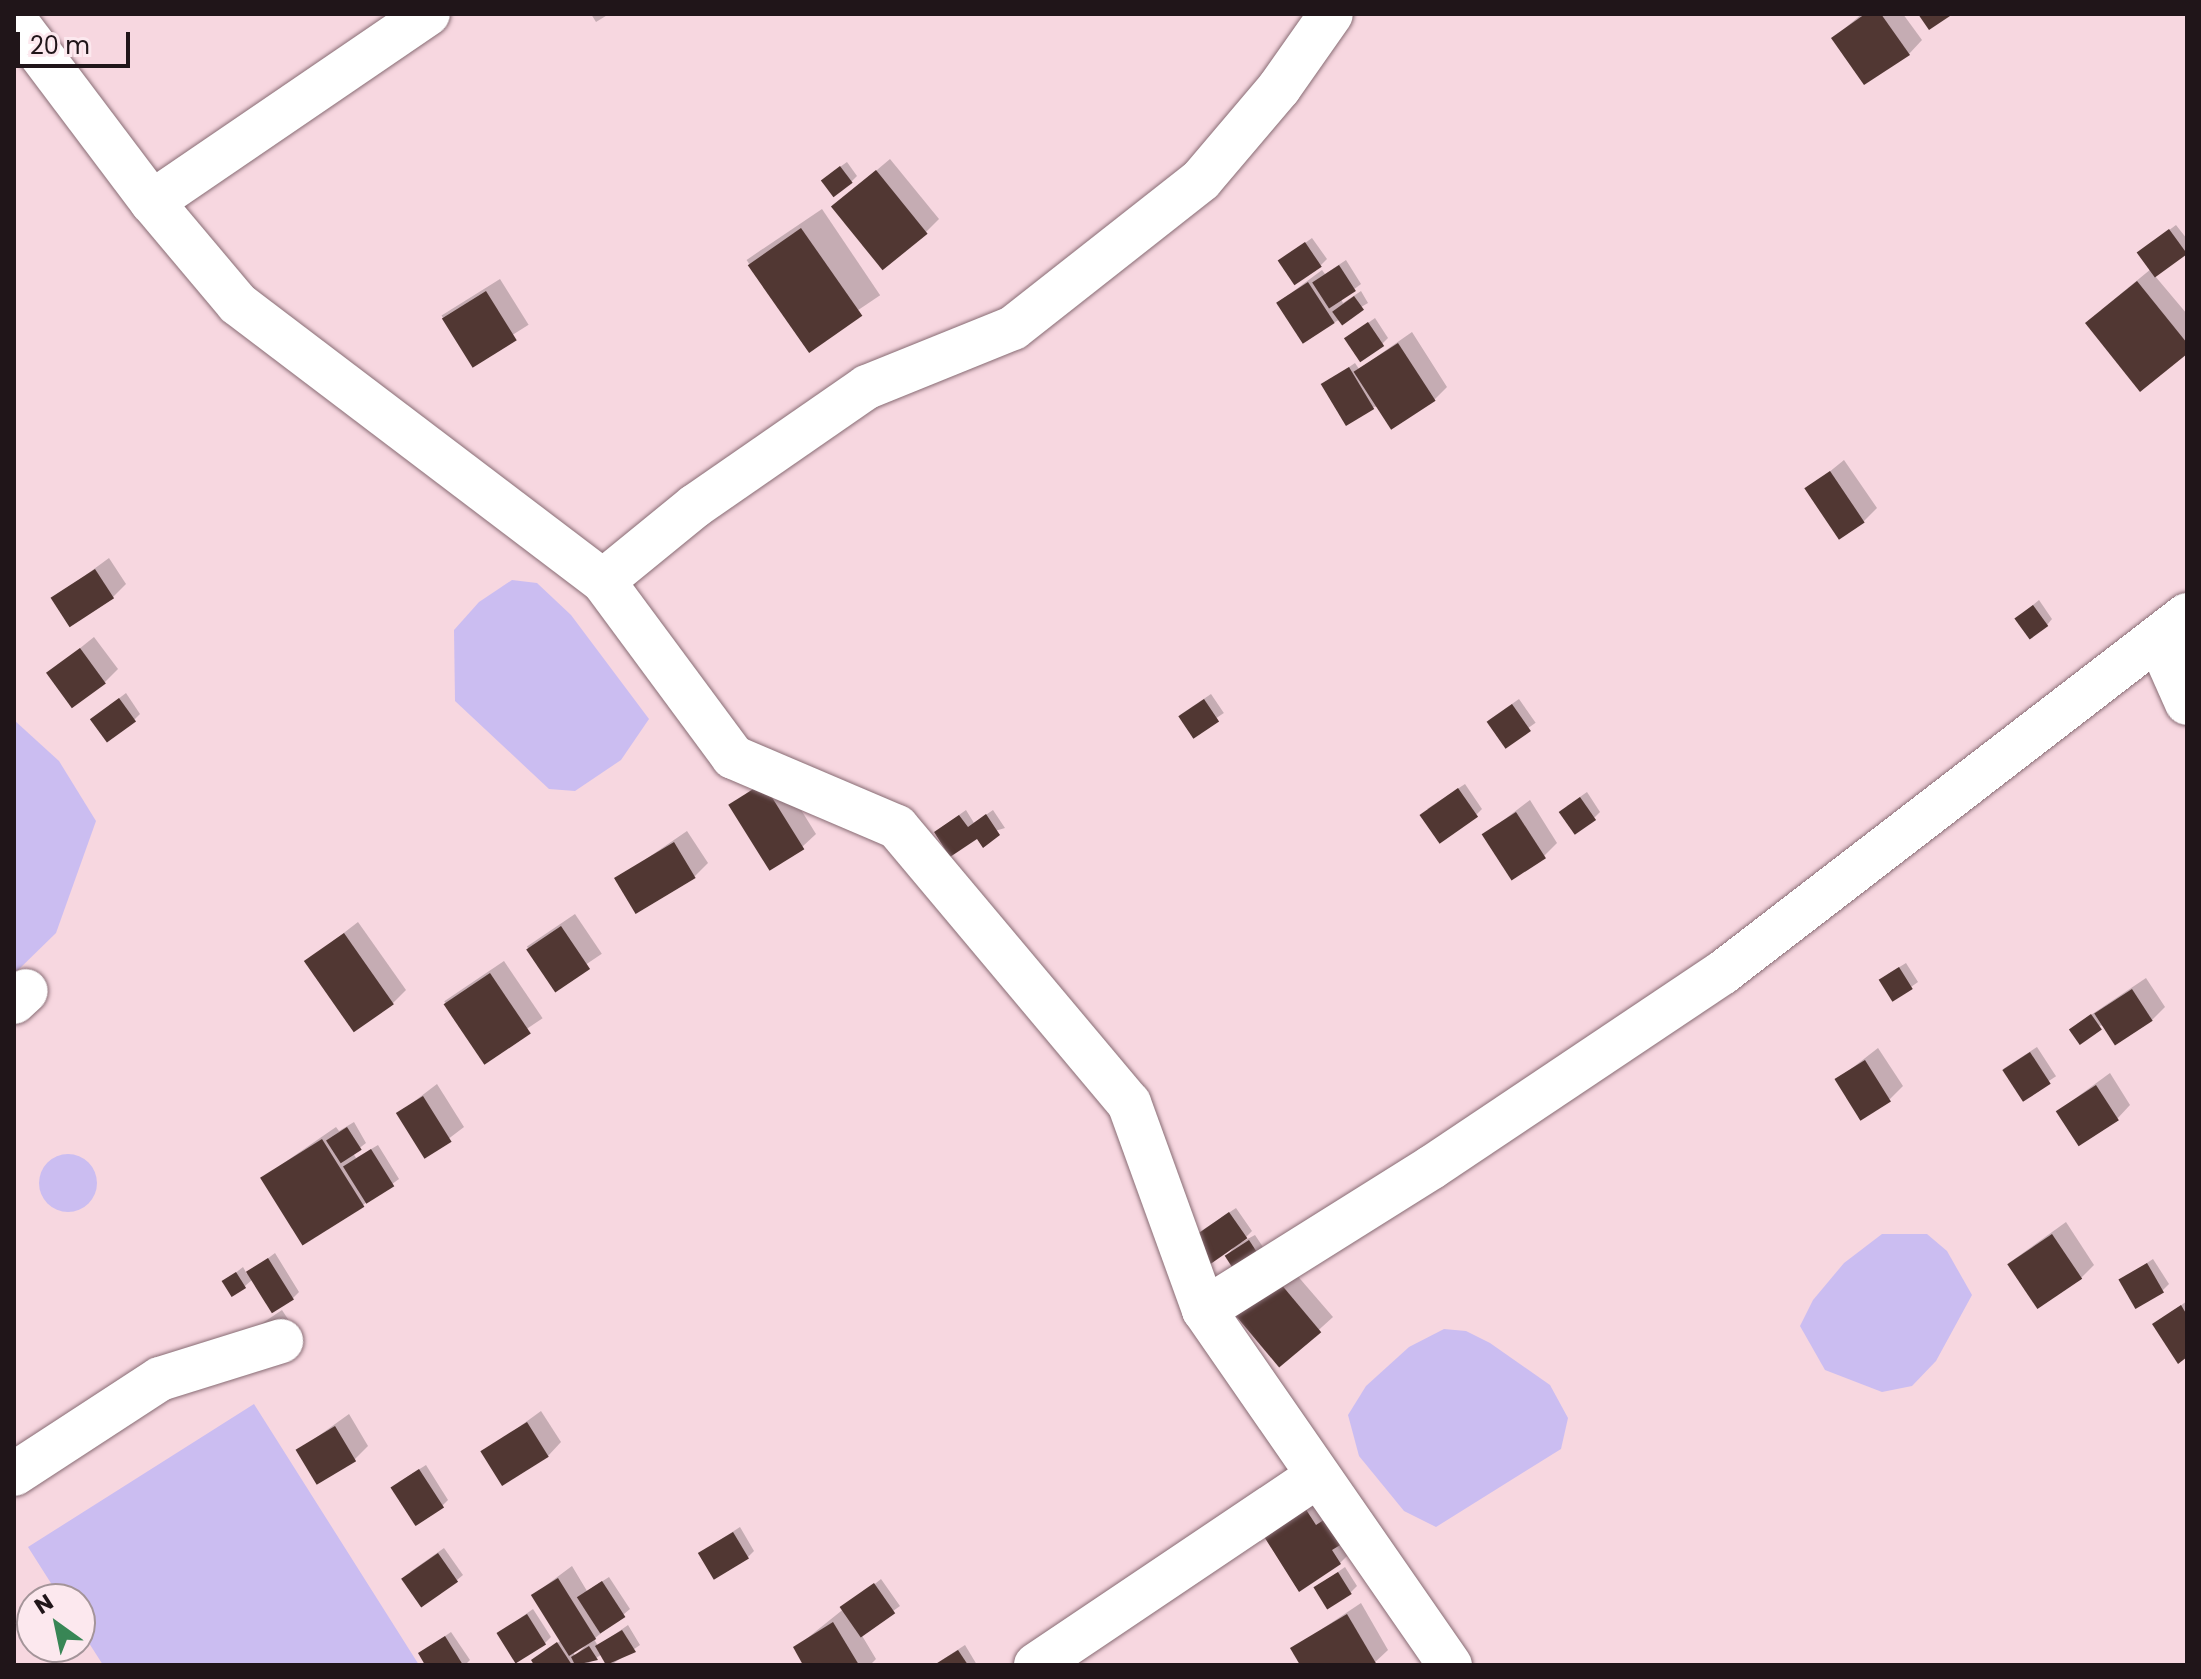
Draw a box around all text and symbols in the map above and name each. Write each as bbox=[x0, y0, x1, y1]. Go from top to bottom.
scale bar bbox=[20, 16, 134, 66]
text: 20 m bbox=[30, 29, 90, 62]
north arrow bbox=[16, 1583, 96, 1663]
text: N bbox=[28, 1587, 59, 1622]

